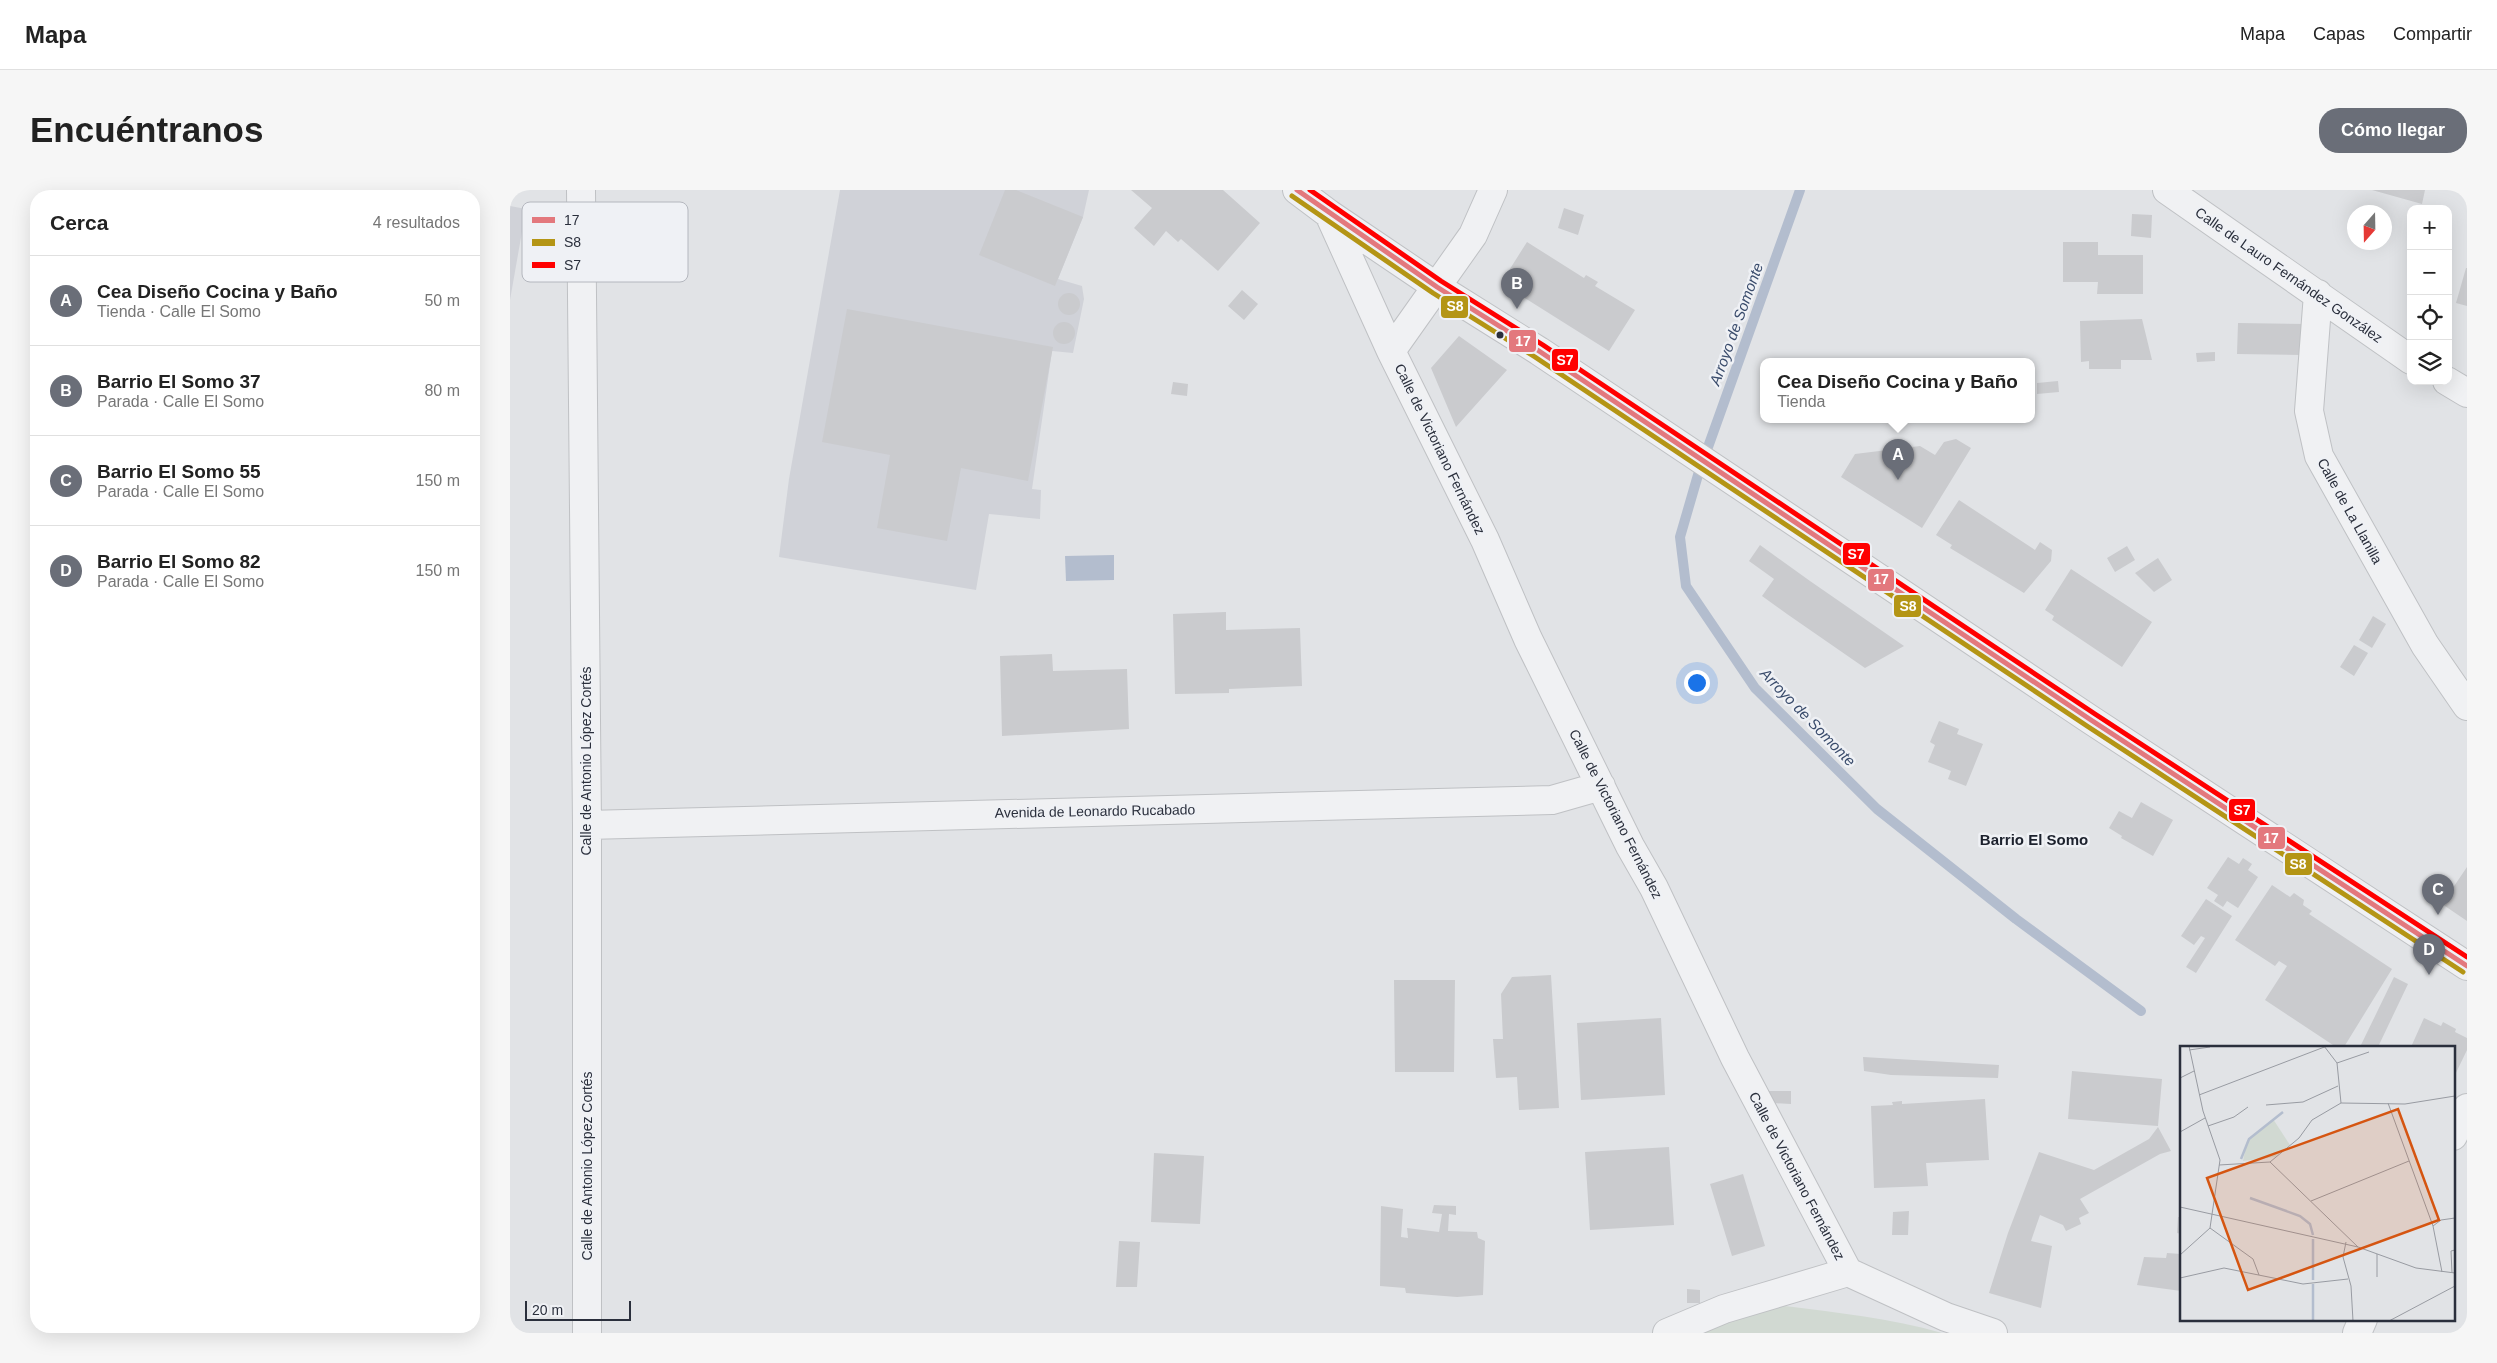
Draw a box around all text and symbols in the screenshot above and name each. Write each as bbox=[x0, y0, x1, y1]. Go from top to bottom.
text: Mapa bbox=[25, 21, 86, 48]
text: Mapa bbox=[2240, 24, 2285, 44]
text: Capas bbox=[2313, 24, 2365, 44]
text: Compartir bbox=[2393, 24, 2472, 44]
button: Cómo llegar bbox=[2319, 108, 2467, 153]
text: Encuéntranos bbox=[30, 110, 263, 149]
legend bbox=[522, 202, 688, 282]
street label: Calle de Lauro Fernández González bbox=[2192, 204, 2386, 346]
north arrow bbox=[2347, 205, 2392, 250]
map controls bbox=[2407, 205, 2452, 385]
button: + bbox=[2407, 205, 2452, 250]
text: Cerca bbox=[50, 211, 108, 234]
text: 17 bbox=[564, 212, 580, 228]
text: 4 resultados bbox=[373, 214, 460, 231]
text: S8 bbox=[564, 234, 581, 250]
button: − bbox=[2407, 250, 2452, 295]
text: S7 bbox=[564, 257, 581, 273]
water label: Arroyo de Somonte bbox=[1706, 260, 1766, 389]
pin: B bbox=[1501, 268, 1533, 309]
text: Cea Diseño Cocina y Baño bbox=[97, 281, 338, 302]
text: A bbox=[60, 292, 72, 309]
text: 50 m bbox=[424, 292, 460, 309]
line badge: S8 bbox=[1440, 295, 1469, 319]
button: locate bbox=[2407, 295, 2452, 340]
text: S8 bbox=[1446, 298, 1464, 314]
text: Tienda · Calle El Somo bbox=[97, 303, 261, 320]
line badge: 17 bbox=[1508, 329, 1537, 353]
unlabelled marker bbox=[1495, 330, 1505, 340]
text: 17 bbox=[1515, 333, 1531, 349]
button: layers bbox=[2407, 340, 2452, 385]
line badge: S7 bbox=[1551, 348, 1579, 372]
text: S7 bbox=[1556, 352, 1574, 368]
popup bbox=[1760, 358, 2035, 423]
street label: Calle de Victoriano Fernández bbox=[1392, 361, 1488, 537]
text: Barrio El Somo 37 bbox=[97, 371, 261, 392]
text: Cea Diseño Cocina y Baño bbox=[1777, 371, 2018, 392]
text: B bbox=[60, 382, 72, 399]
text: 80 m bbox=[424, 382, 460, 399]
text: Parada · Calle El Somo bbox=[97, 393, 264, 410]
text: Tienda bbox=[1777, 393, 1825, 410]
pin: A bbox=[1882, 439, 1914, 480]
street label: Calle de La Llanilla bbox=[2314, 455, 2386, 567]
text: Barrio El Somo 55 bbox=[97, 461, 261, 482]
text: C bbox=[60, 472, 72, 489]
text: 150 m bbox=[416, 472, 460, 489]
text: Parada · Calle El Somo bbox=[97, 483, 264, 500]
line badge: S7 bbox=[1842, 542, 1871, 566]
text: S7 bbox=[1847, 546, 1865, 562]
text: Barrio El Somo 82 bbox=[97, 551, 261, 572]
text: D bbox=[60, 562, 72, 579]
text: 150 m bbox=[416, 562, 460, 579]
line badge: 17 bbox=[1867, 568, 1895, 592]
text: 17 bbox=[1873, 571, 1889, 587]
text: Parada · Calle El Somo bbox=[97, 573, 264, 590]
line badge: S8 bbox=[1893, 594, 1922, 618]
text: S8 bbox=[1899, 598, 1917, 614]
water label: Arroyo de Somonte bbox=[1756, 664, 1859, 769]
street label: Calle de Antonio López Cortés bbox=[578, 666, 594, 856]
your location bbox=[1684, 670, 1710, 696]
street label: Calle de Victoriano Fernández bbox=[1566, 727, 1666, 901]
line badge: S7 bbox=[2228, 798, 2256, 822]
street label: Avenida de Leonardo Rucabado bbox=[995, 801, 1196, 821]
text: S7 bbox=[2233, 802, 2251, 818]
line badge: 17 bbox=[2257, 826, 2286, 850]
text: 17 bbox=[2263, 830, 2279, 846]
district label: Barrio El Somo bbox=[1980, 831, 2088, 848]
line badge: S8 bbox=[2284, 852, 2313, 876]
text: S8 bbox=[2289, 856, 2307, 872]
pin: C bbox=[2422, 874, 2454, 915]
pin: D bbox=[2413, 934, 2445, 975]
inset map bbox=[2180, 1046, 2454, 1320]
street label: Calle de Antonio López Cortés bbox=[579, 1071, 595, 1261]
street label: Calle de Victoriano Fernández bbox=[1746, 1089, 1848, 1263]
scale bar bbox=[525, 1298, 631, 1321]
text: 20 m bbox=[532, 1302, 563, 1318]

